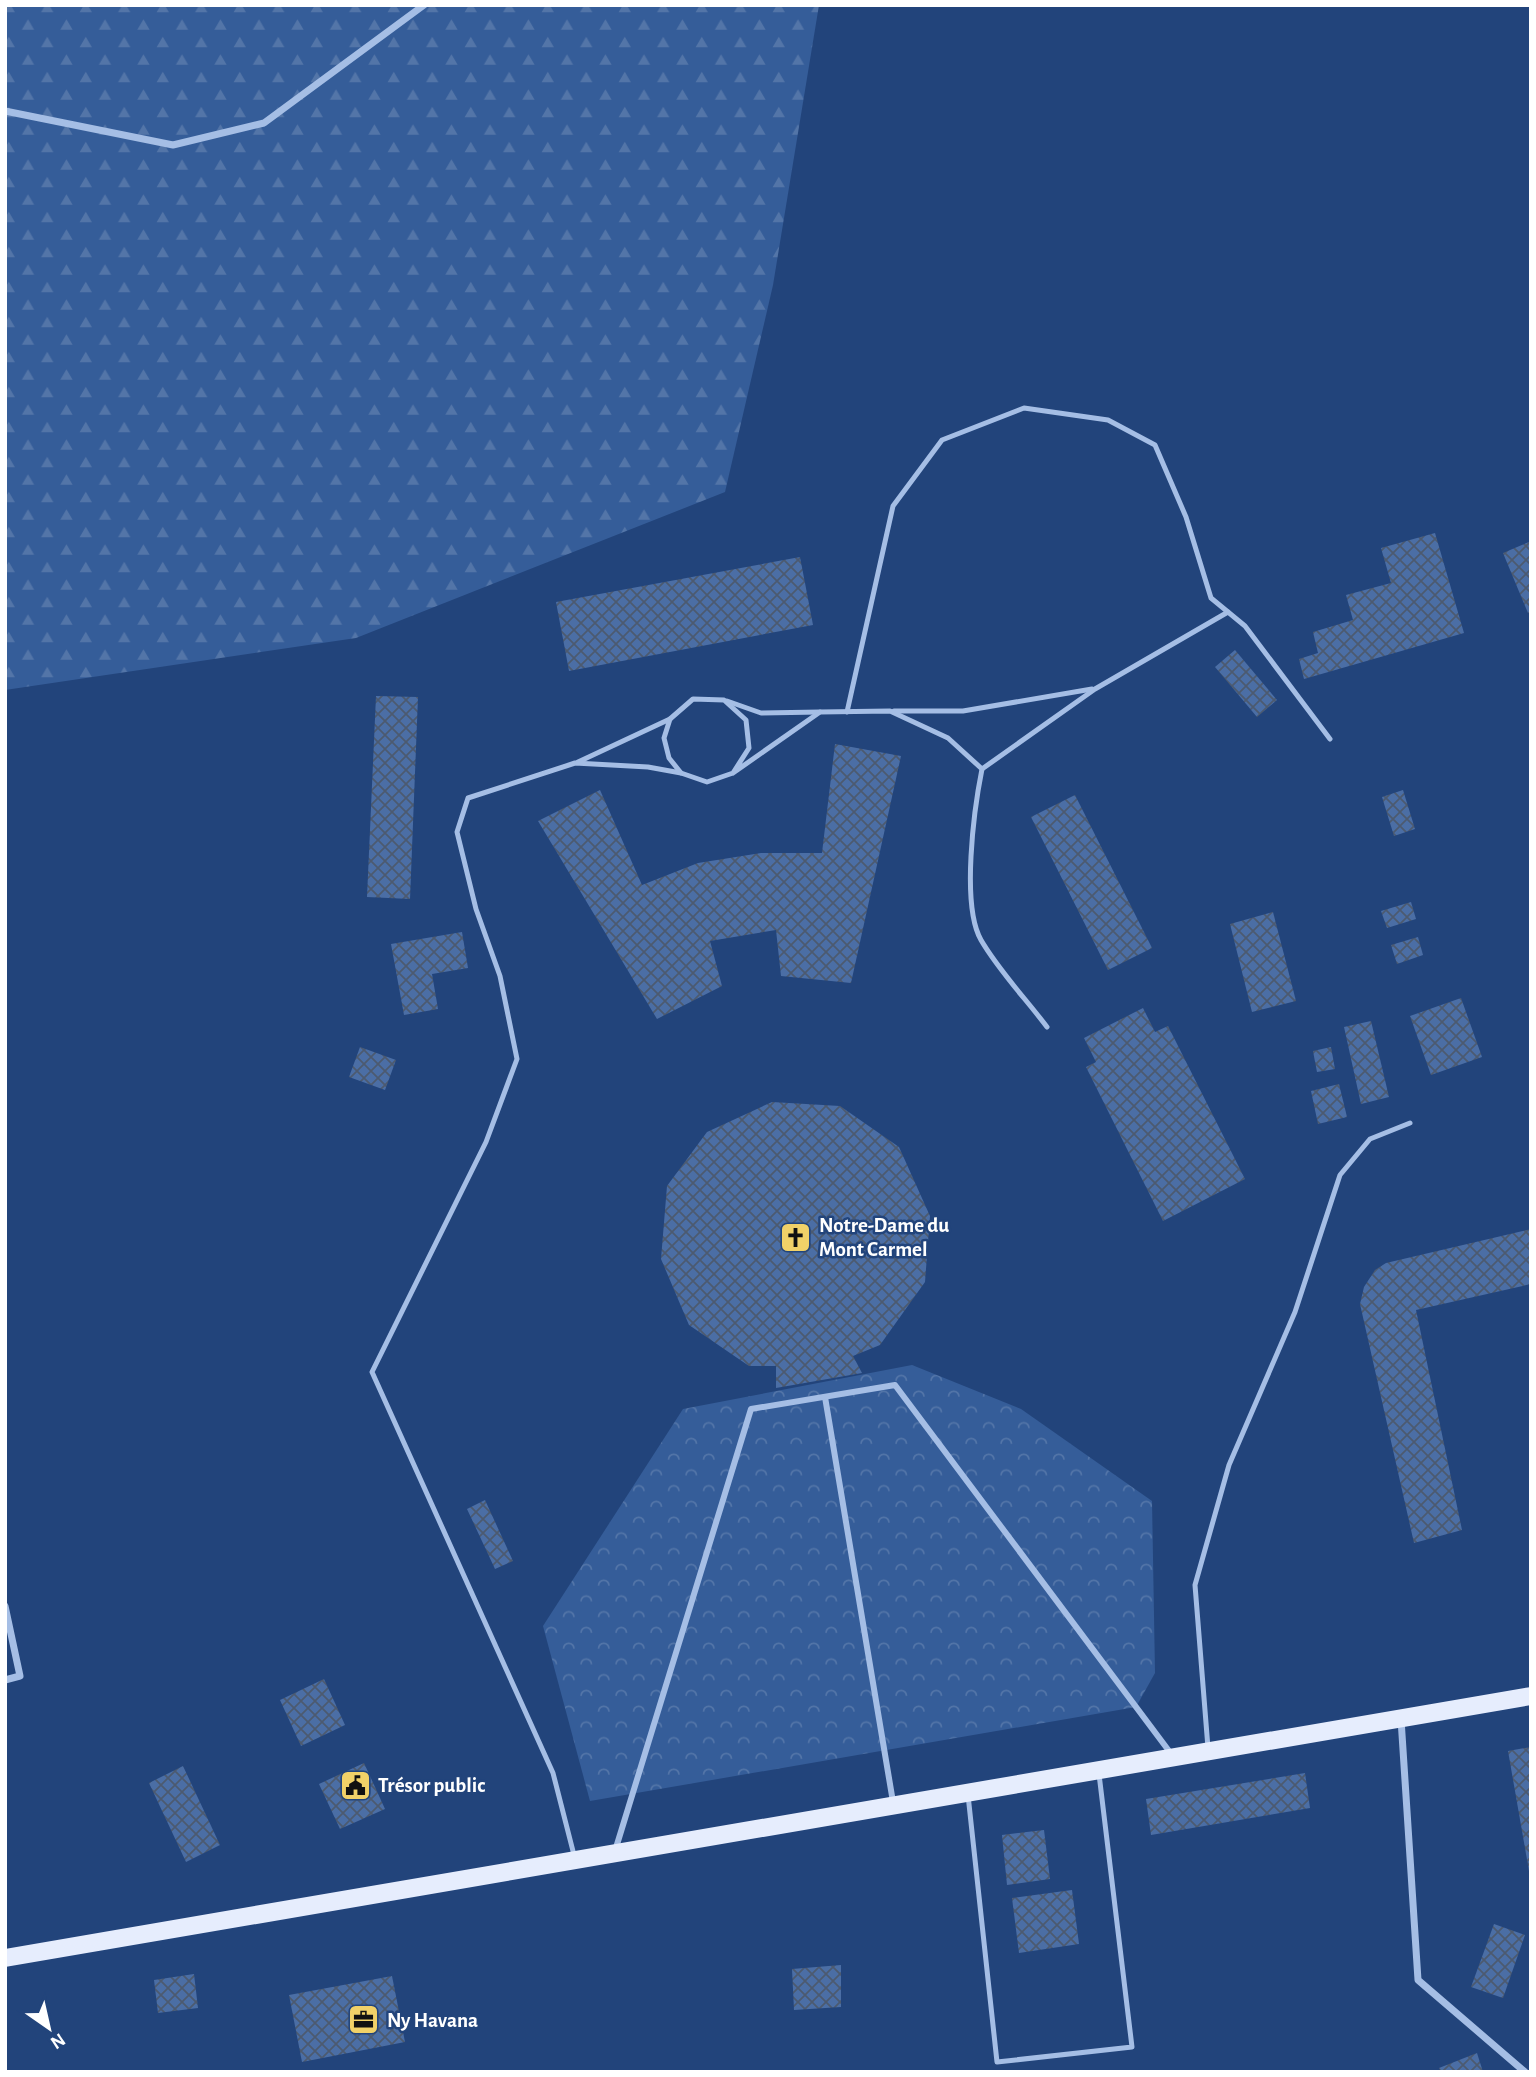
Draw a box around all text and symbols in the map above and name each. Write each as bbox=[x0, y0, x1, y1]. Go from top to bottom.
place label: Notre-Dame du Mont Carmel bbox=[819, 1215, 949, 1260]
church icon: Notre-Dame du Mont Carmel bbox=[779, 1220, 813, 1254]
public building icon: Trésor public bbox=[338, 1768, 372, 1802]
place label: Trésor public bbox=[378, 1775, 485, 1796]
north arrow bbox=[14, 1993, 84, 2063]
office icon: Ny Havana bbox=[347, 2003, 381, 2037]
place label: Ny Havana bbox=[387, 2010, 478, 2031]
text: N bbox=[47, 2029, 68, 2052]

